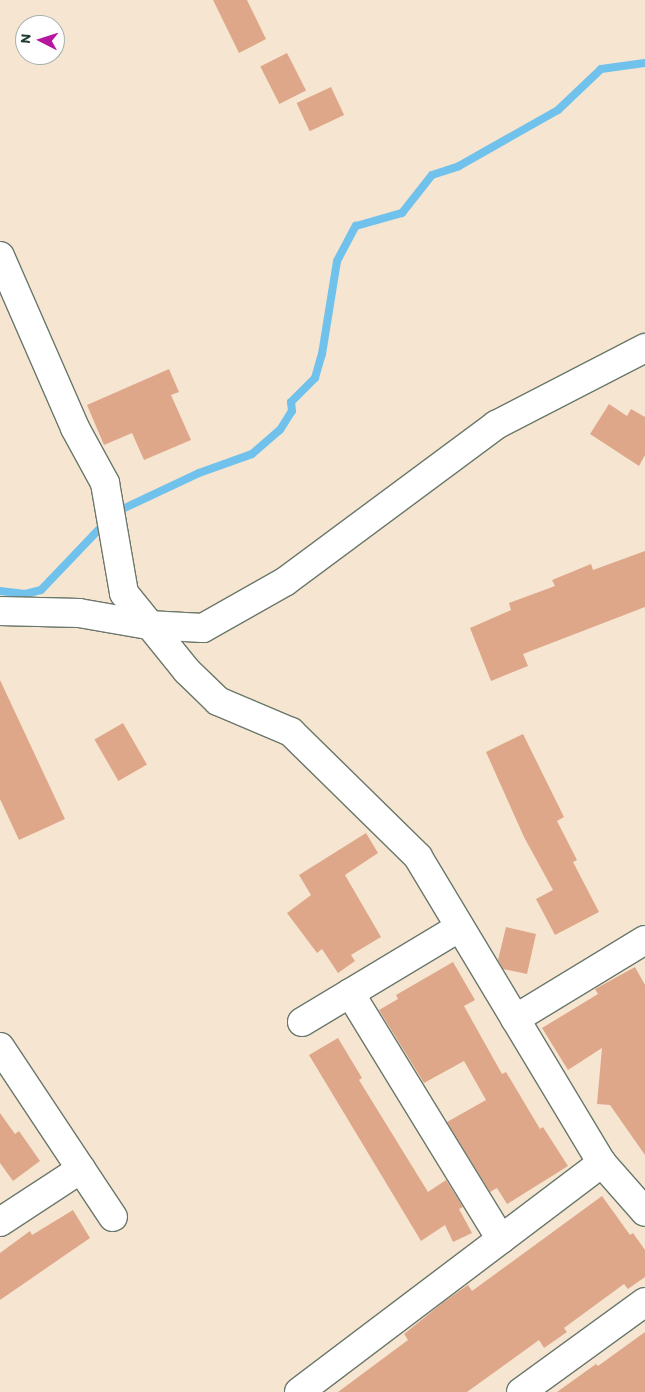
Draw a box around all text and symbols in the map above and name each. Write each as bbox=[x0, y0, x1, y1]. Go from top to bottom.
north arrow bbox=[15, 15, 65, 65]
text: N bbox=[17, 33, 34, 44]

